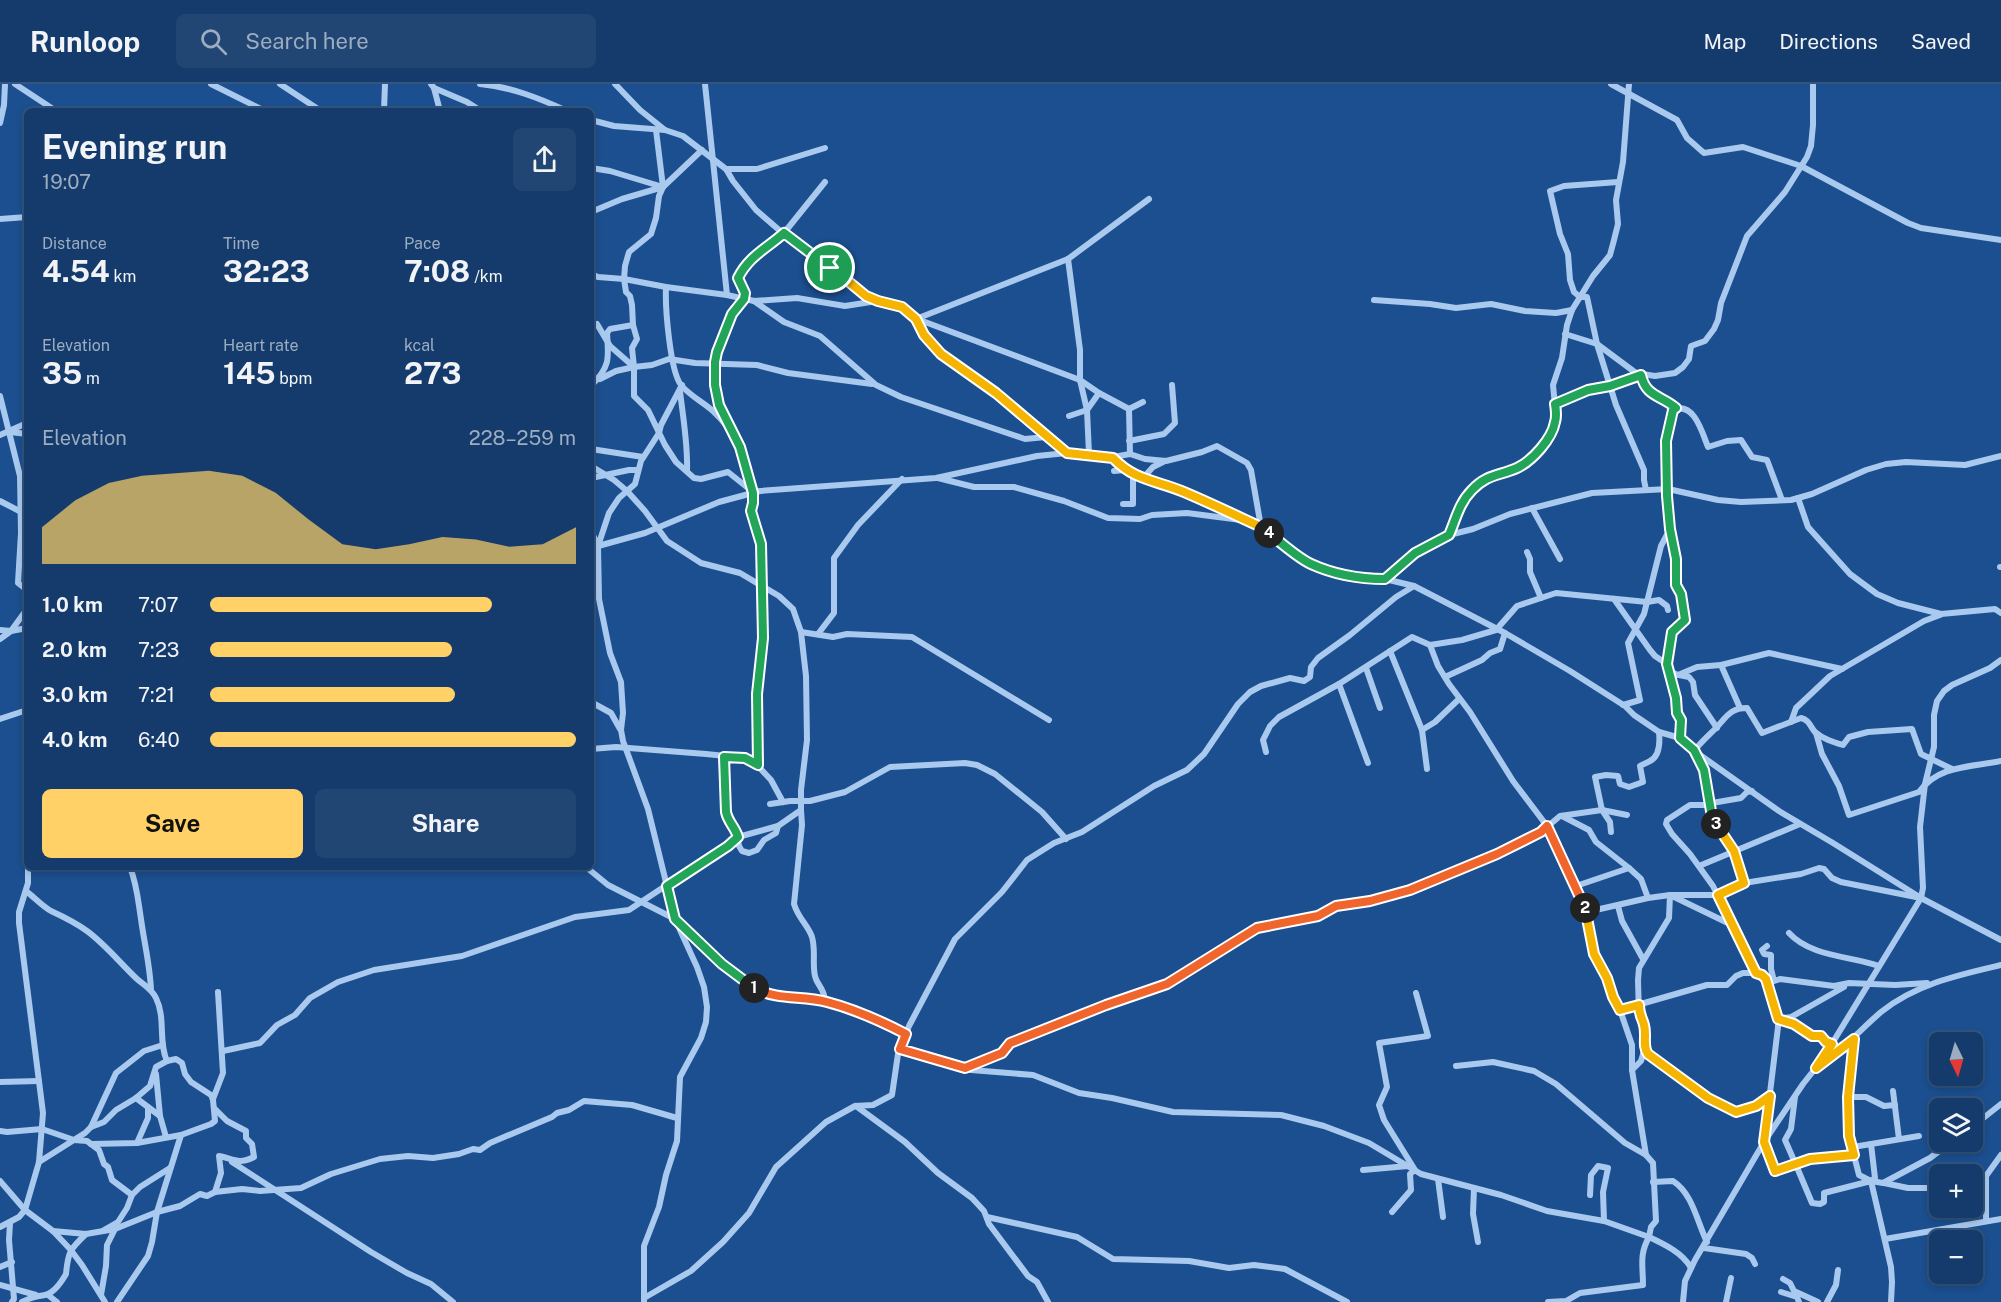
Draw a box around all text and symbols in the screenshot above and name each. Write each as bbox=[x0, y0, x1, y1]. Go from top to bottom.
search box bbox=[176, 14, 596, 68]
text: Runloop bbox=[30, 25, 140, 58]
icon: search bbox=[197, 25, 230, 58]
text: Search here bbox=[245, 28, 369, 54]
text: Map bbox=[1704, 29, 1746, 54]
text: Directions bbox=[1779, 29, 1878, 54]
text: Saved bbox=[1911, 29, 1971, 54]
text: Evening run bbox=[42, 128, 227, 166]
button: share bbox=[513, 128, 576, 191]
text: 19:07 bbox=[42, 170, 91, 194]
text: Distance bbox=[42, 234, 107, 253]
text: Time bbox=[223, 234, 259, 253]
text: Pace bbox=[404, 234, 441, 253]
pin bbox=[804, 242, 855, 293]
icon: arrive bbox=[813, 251, 846, 284]
text: 4.54 bbox=[42, 253, 110, 289]
text: 32:23 bbox=[223, 253, 310, 289]
text: 7:08 bbox=[404, 253, 470, 289]
text: km bbox=[110, 267, 136, 286]
text: /km bbox=[470, 267, 503, 286]
text: Elevation bbox=[42, 336, 110, 355]
text: Heart rate bbox=[223, 336, 299, 355]
text: kcal bbox=[404, 336, 435, 355]
text: 35 bbox=[42, 355, 82, 391]
text: 145 bbox=[223, 355, 275, 391]
text: 273 bbox=[404, 355, 462, 391]
text: m bbox=[82, 369, 100, 388]
text: bpm bbox=[275, 369, 312, 388]
text: Elevation bbox=[42, 426, 127, 450]
text: 228–259 m bbox=[469, 426, 576, 450]
pin: 4 bbox=[1254, 518, 1284, 548]
text: 4 bbox=[1264, 523, 1274, 542]
text: 1.0 km bbox=[42, 593, 103, 617]
text: 7:07 bbox=[138, 593, 178, 617]
text: 2.0 km bbox=[42, 638, 107, 662]
text: 7:23 bbox=[138, 638, 179, 662]
text: 3.0 km bbox=[42, 683, 108, 707]
text: 7:21 bbox=[138, 683, 175, 707]
text: 4.0 km bbox=[42, 728, 107, 752]
text: 6:40 bbox=[138, 728, 180, 752]
button: Save bbox=[42, 789, 303, 858]
button: Share bbox=[315, 789, 576, 858]
pin: 3 bbox=[1701, 809, 1731, 839]
text: 3 bbox=[1711, 814, 1721, 833]
pin: 2 bbox=[1570, 893, 1600, 923]
text: 2 bbox=[1580, 898, 1590, 917]
pin: 1 bbox=[739, 973, 769, 1003]
text: 1 bbox=[751, 978, 757, 997]
north arrow bbox=[1929, 1032, 1983, 1086]
map controls bbox=[1929, 1032, 1983, 1284]
button: layers bbox=[1929, 1098, 1983, 1152]
button: + bbox=[1929, 1164, 1983, 1218]
button: − bbox=[1929, 1230, 1983, 1284]

